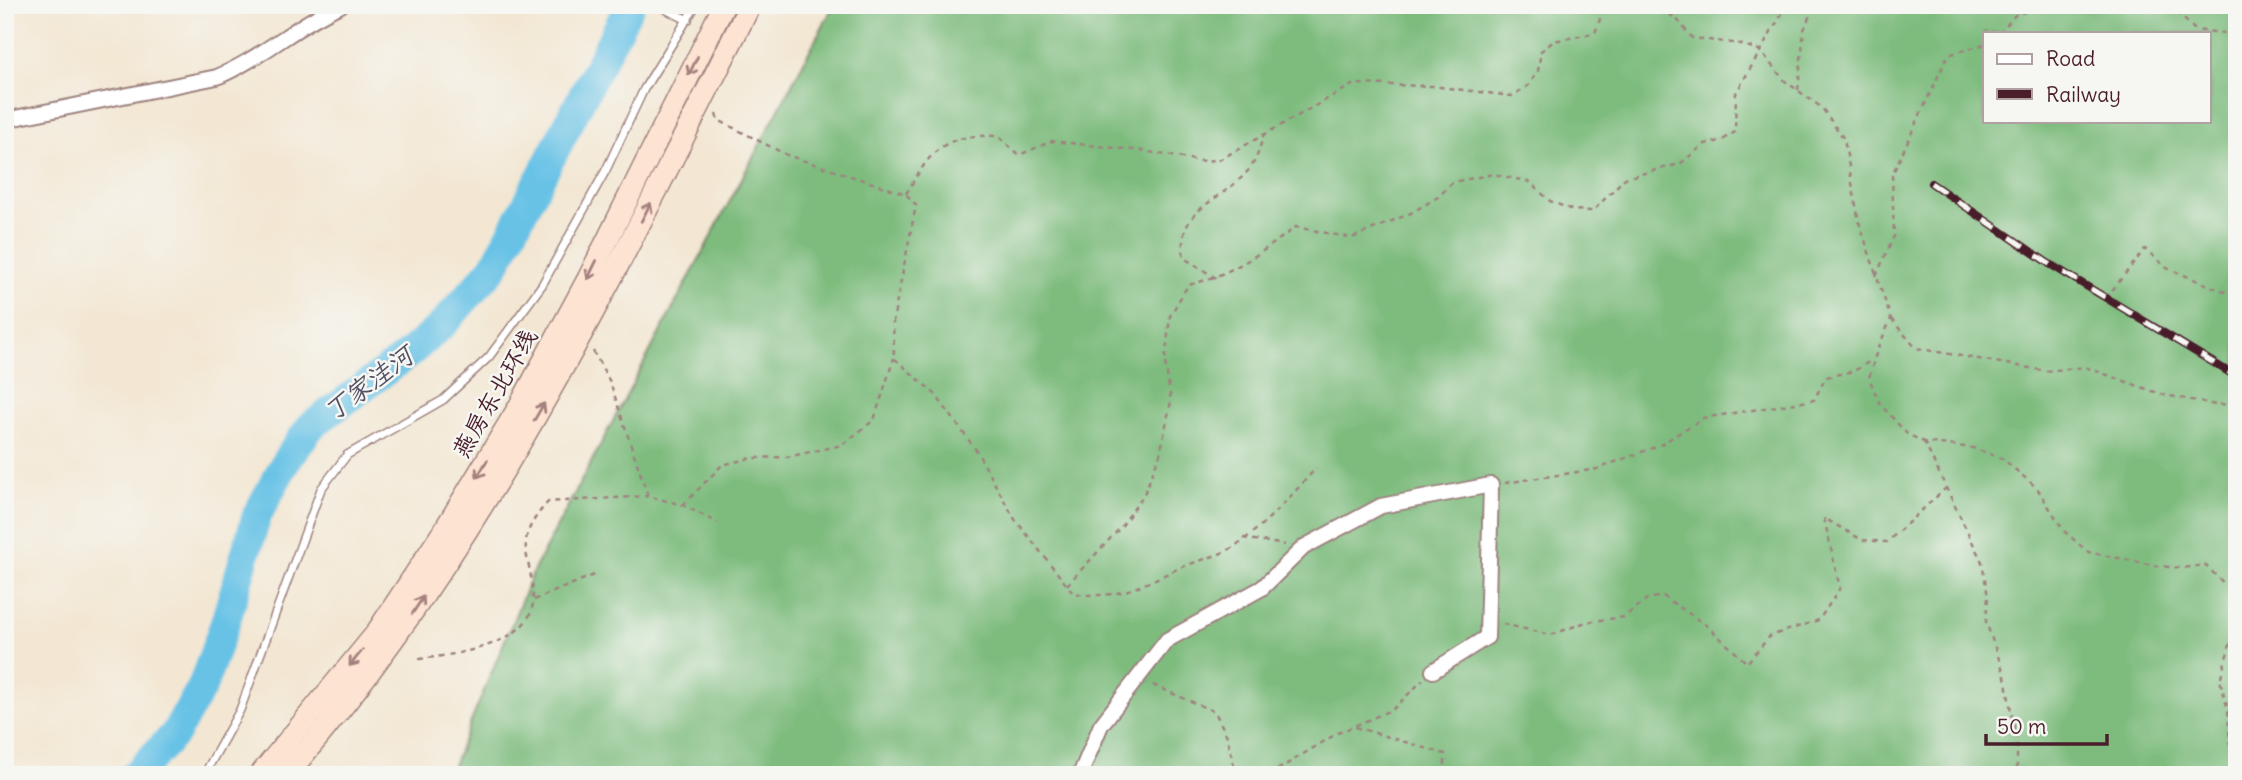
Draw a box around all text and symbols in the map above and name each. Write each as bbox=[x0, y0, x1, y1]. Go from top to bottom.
legend bbox=[1983, 32, 2210, 122]
text: Road bbox=[2046, 45, 2095, 72]
one-way arrow bbox=[685, 55, 699, 76]
text: Railway bbox=[2046, 81, 2121, 108]
one-way arrow bbox=[640, 202, 654, 222]
one-way arrow bbox=[585, 259, 599, 280]
street label: 燕房东北环线 bbox=[445, 323, 543, 463]
water label: 丁家洼河 bbox=[317, 336, 423, 427]
one-way arrow bbox=[533, 403, 547, 423]
one-way arrow bbox=[474, 458, 488, 478]
one-way arrow bbox=[411, 596, 426, 615]
one-way arrow bbox=[348, 649, 364, 667]
scale bar bbox=[1986, 703, 2107, 747]
text: 50 m bbox=[1997, 713, 2046, 740]

